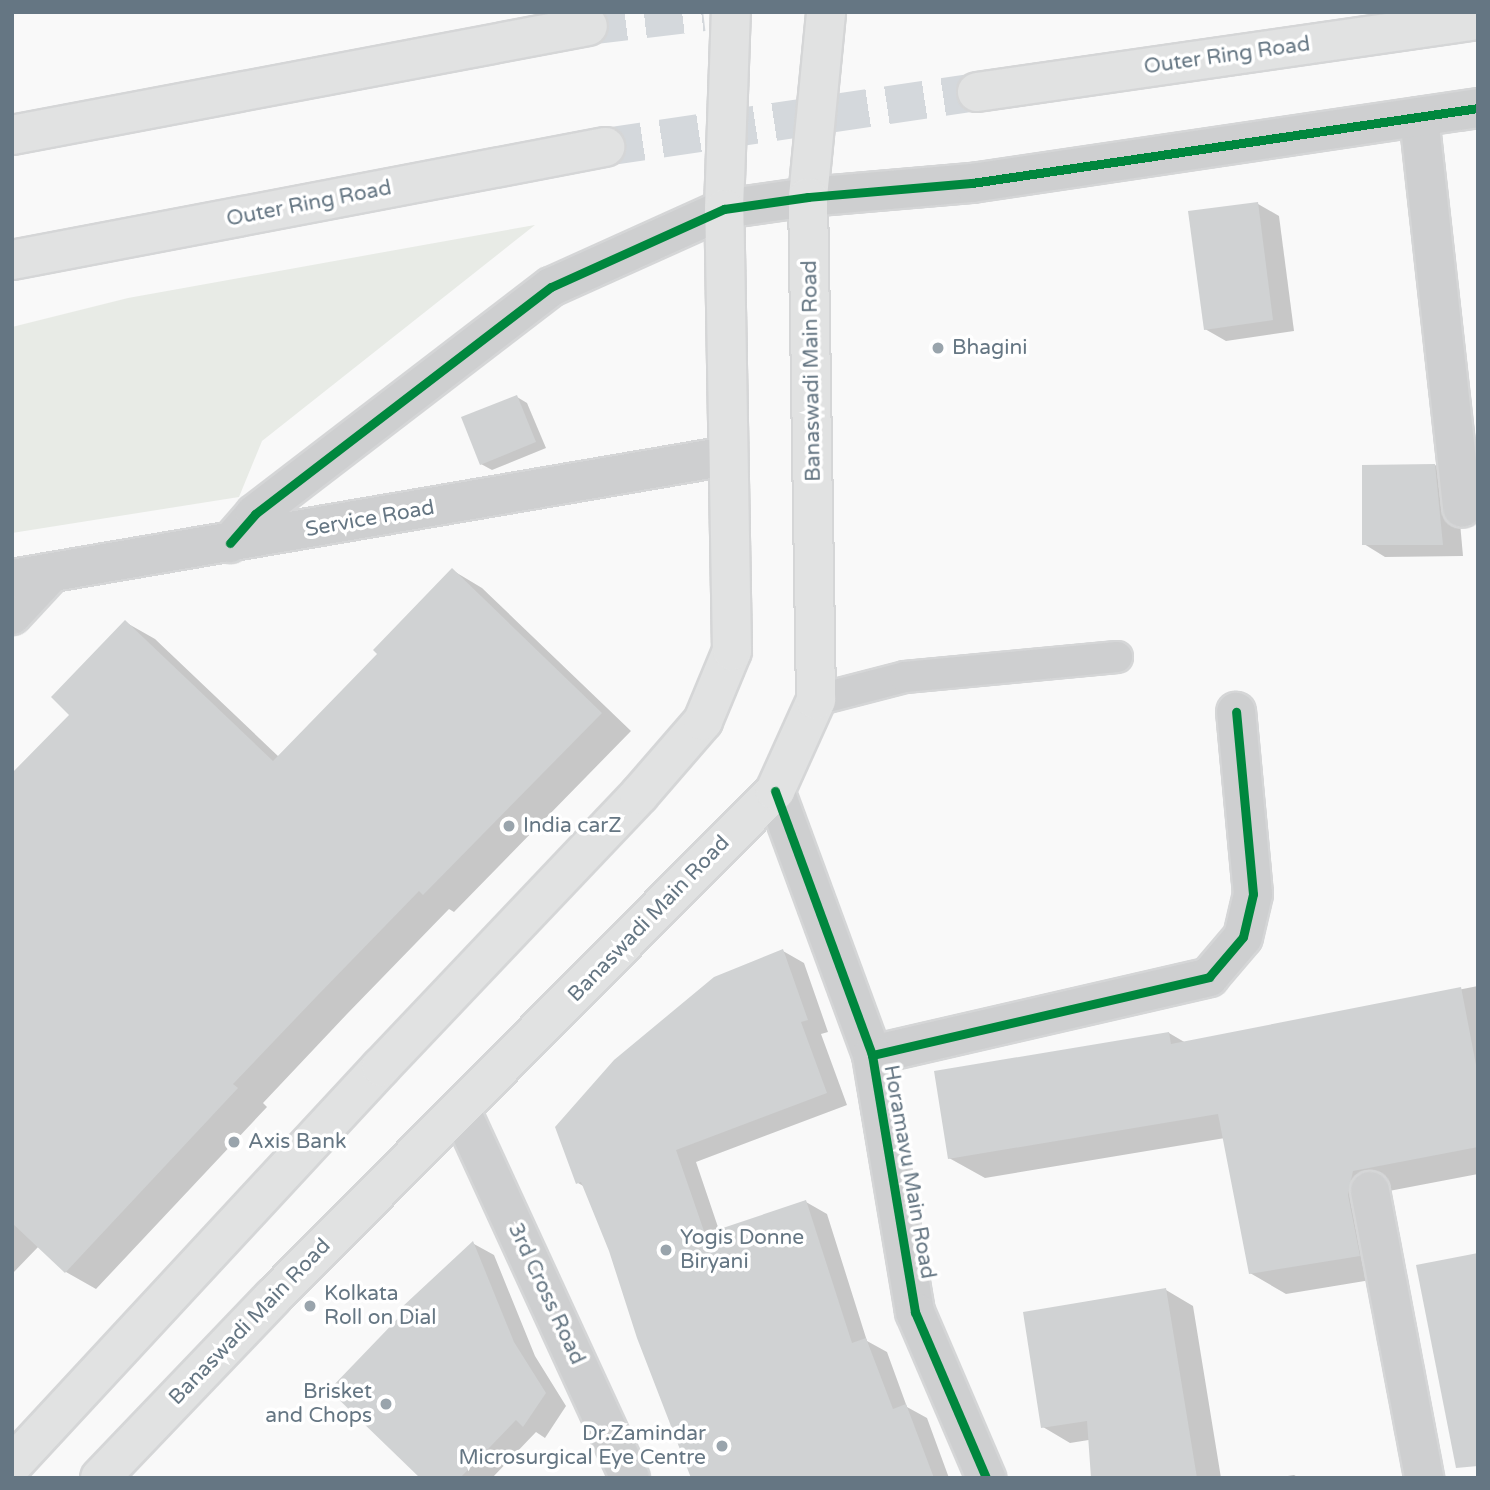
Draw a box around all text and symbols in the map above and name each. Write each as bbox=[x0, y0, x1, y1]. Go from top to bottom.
street label: Outer Ring Road bbox=[1142, 32, 1312, 80]
street label: Outer Ring Road bbox=[224, 176, 394, 232]
street label: Banaswadi Main Road bbox=[797, 260, 827, 482]
place label: Bhagini bbox=[952, 335, 1027, 361]
marker: Bhagini bbox=[930, 340, 946, 356]
street label: Service Road bbox=[304, 495, 436, 543]
place label: India carZ bbox=[523, 813, 622, 839]
marker: India carZ bbox=[501, 818, 517, 834]
street label: Banaswadi Main Road bbox=[563, 831, 735, 1007]
street label: Horamavu Main Road bbox=[878, 1063, 940, 1281]
place label: Axis Bank bbox=[248, 1129, 346, 1155]
marker: Axis Bank bbox=[226, 1134, 242, 1150]
street label: 3rd Cross Road bbox=[502, 1219, 590, 1369]
place label: Yogis Donne Biryani bbox=[680, 1225, 804, 1275]
street label: Banaswadi Main Road bbox=[164, 1234, 336, 1410]
marker: Yogis Donne Biryani bbox=[658, 1242, 674, 1258]
place label: Kolkata Roll on Dial bbox=[324, 1281, 436, 1331]
marker: Kolkata Roll on Dial bbox=[302, 1298, 318, 1314]
place label: Brisket and Chops bbox=[265, 1379, 372, 1429]
marker: Brisket and Chops bbox=[378, 1396, 394, 1412]
place label: Dr.Zamindar Microsurgical Eye Centre bbox=[458, 1421, 706, 1471]
marker: Dr.Zamindar Microsurgical Eye Centre bbox=[712, 1436, 732, 1456]

